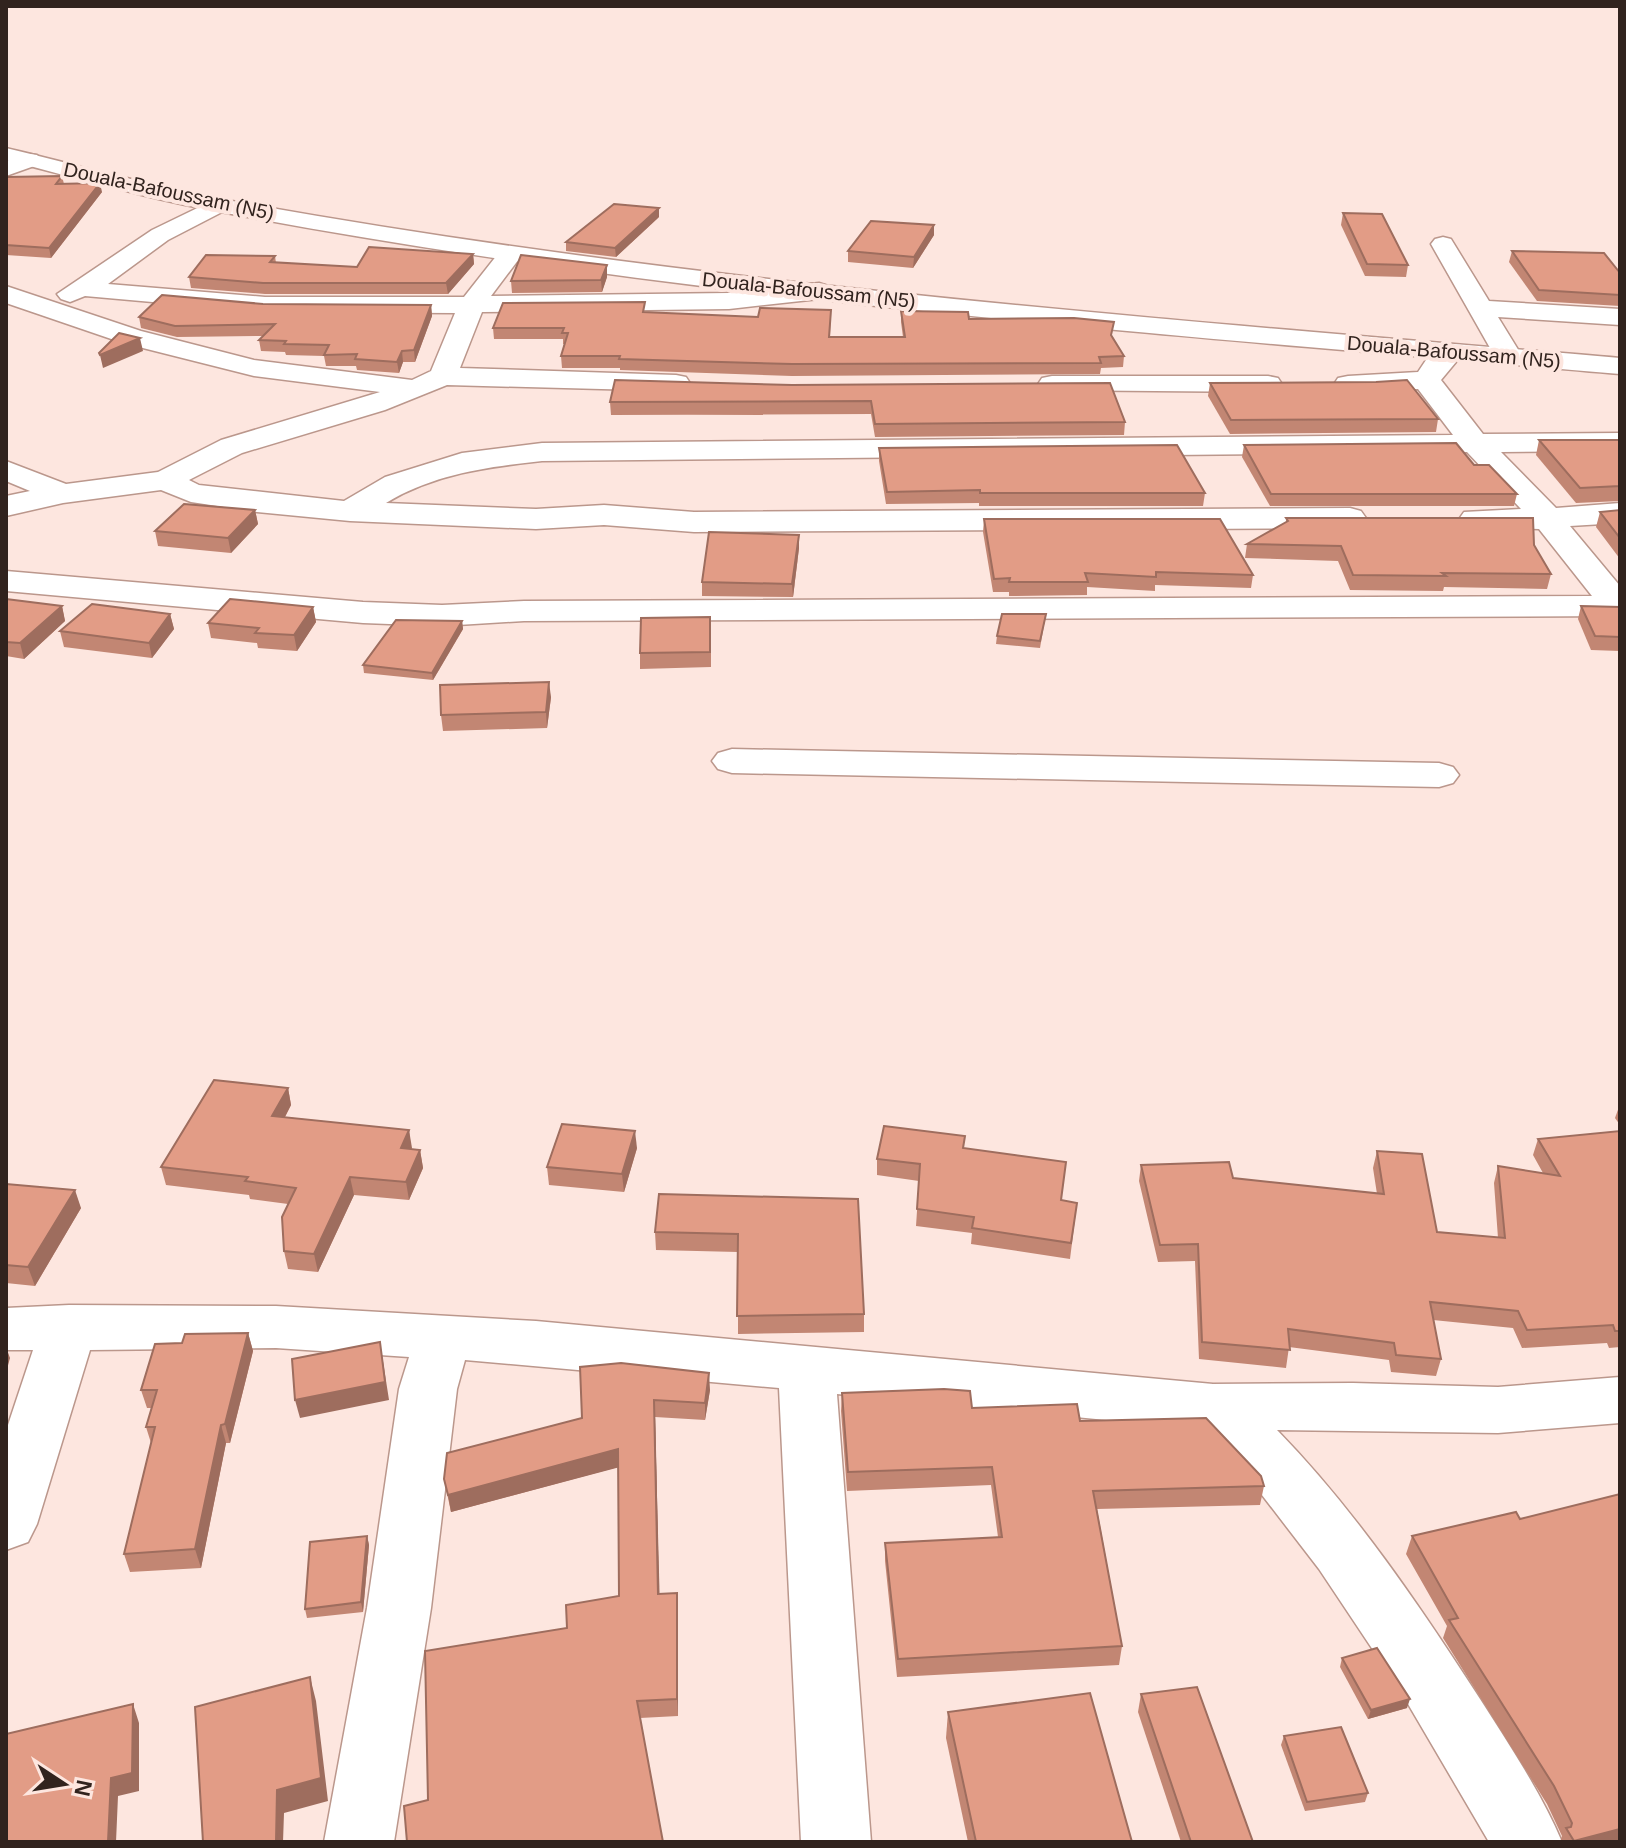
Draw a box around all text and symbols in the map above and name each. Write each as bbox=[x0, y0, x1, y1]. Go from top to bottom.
street label: Douala-Bafoussam (N5) bbox=[62, 158, 276, 224]
street label: Douala-Bafoussam (N5) bbox=[701, 268, 917, 312]
street label: Douala-Bafoussam (N5) bbox=[1346, 332, 1562, 372]
north arrow bbox=[24, 1744, 104, 1824]
text: N bbox=[69, 1778, 97, 1798]

